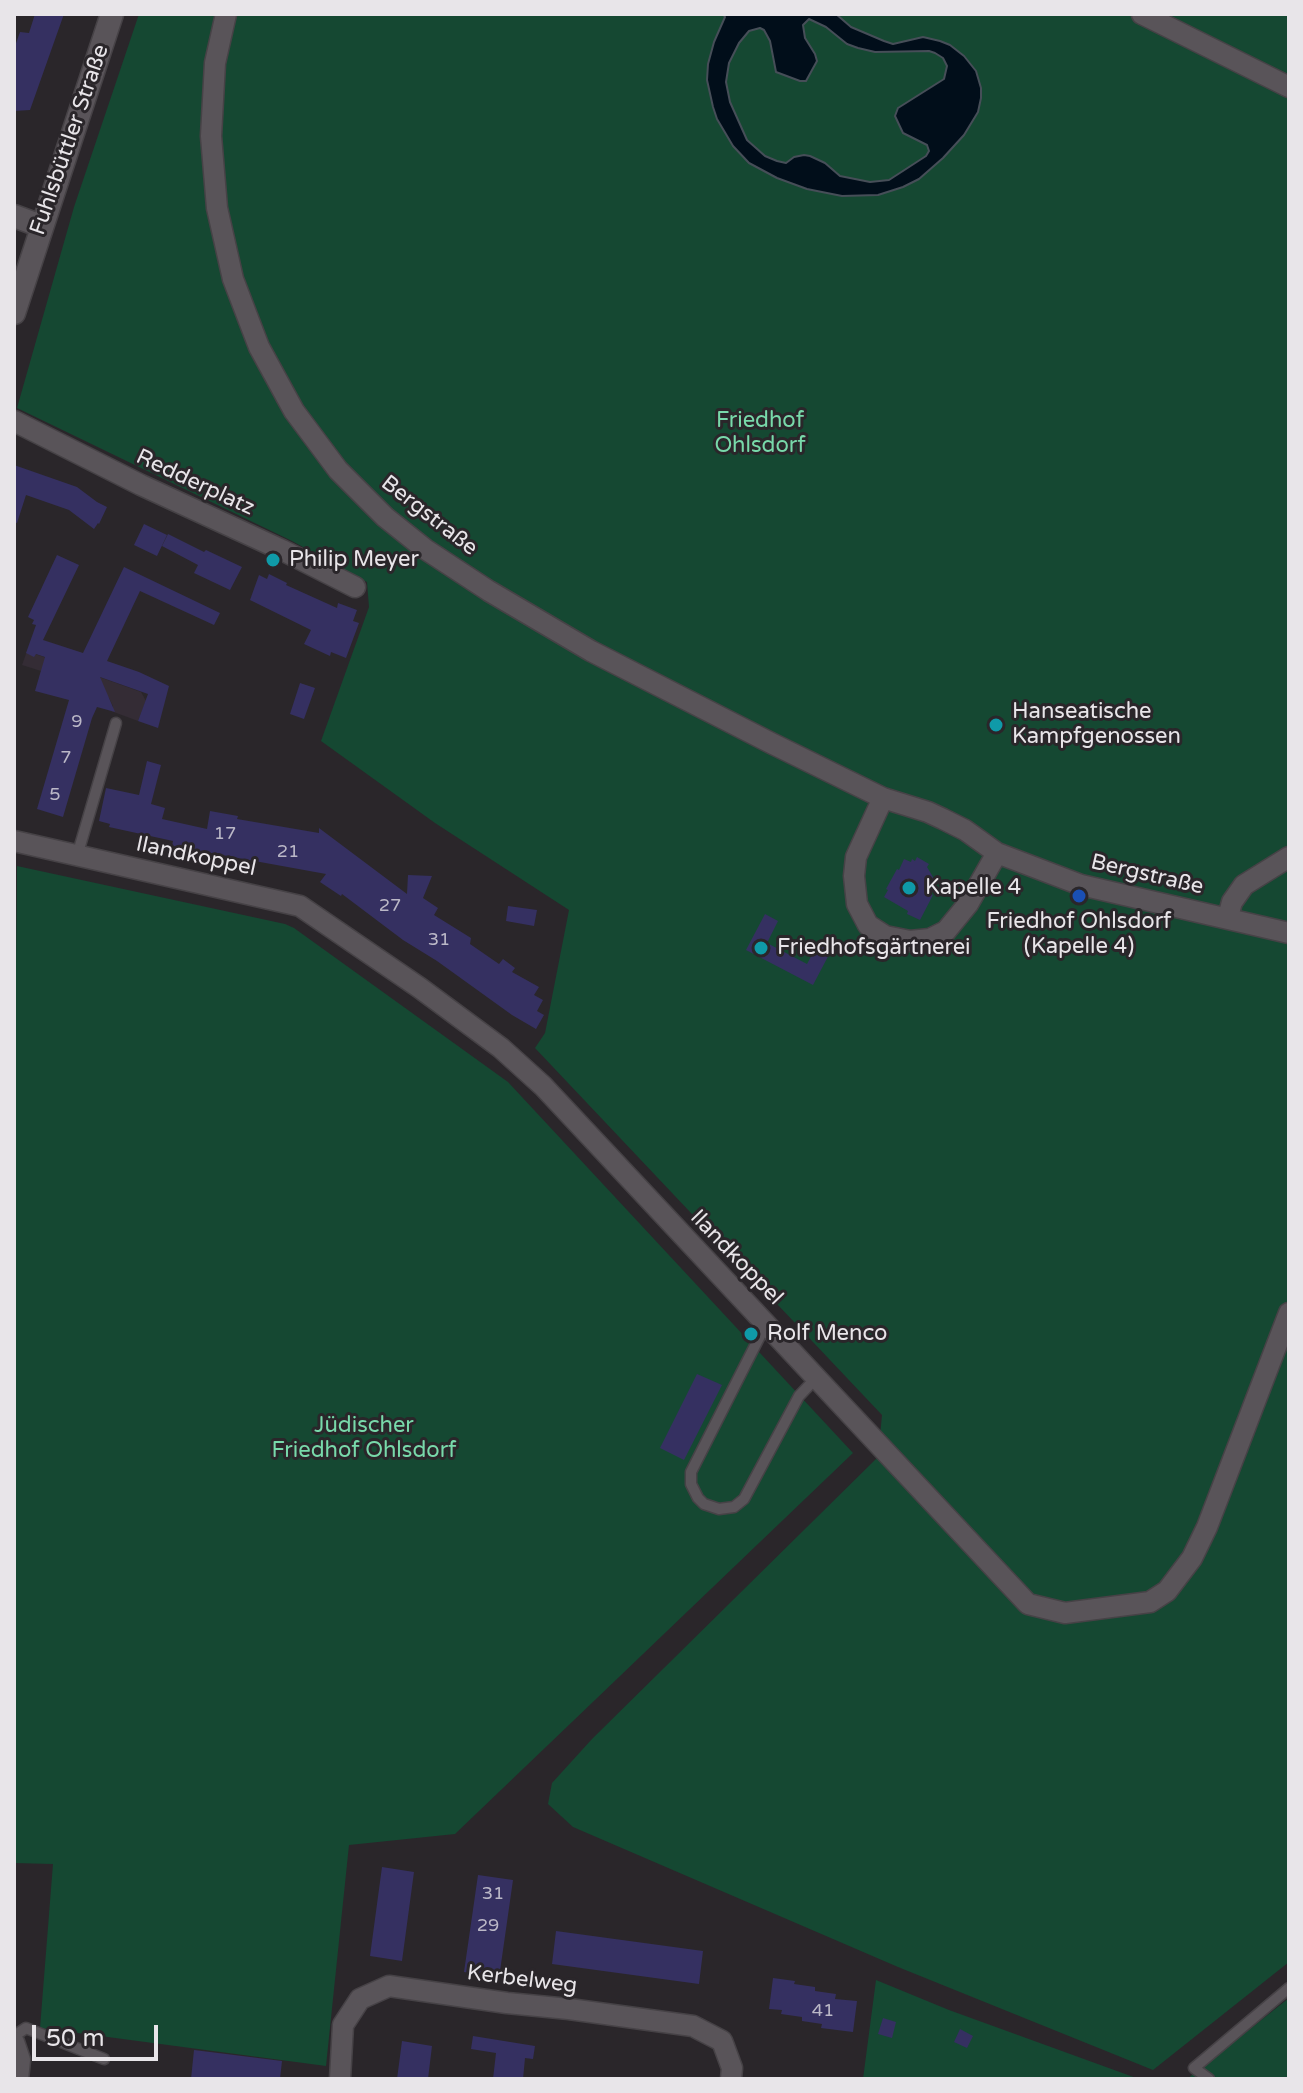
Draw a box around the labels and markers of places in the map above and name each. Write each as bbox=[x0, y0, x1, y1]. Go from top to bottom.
place label: Philip Meyer bbox=[289, 547, 419, 573]
marker: Philip Meyer bbox=[264, 551, 282, 569]
place label: Hanseatische Kampfgenossen bbox=[1012, 699, 1181, 750]
marker: Hanseatische Kampfgenossen bbox=[987, 716, 1005, 734]
place label: Kapelle 4 bbox=[925, 875, 1021, 901]
marker: Kapelle 4 bbox=[900, 879, 918, 897]
marker: Friedhof Ohlsdorf (Kapelle 4) bbox=[1070, 887, 1088, 905]
place label: Friedhof Ohlsdorf (Kapelle 4) bbox=[987, 909, 1171, 960]
place label: Friedhofsgärtnerei bbox=[777, 935, 971, 961]
marker: Friedhofsgärtnerei bbox=[752, 939, 770, 957]
place label: Rolf Menco bbox=[767, 1321, 887, 1347]
marker: Rolf Menco bbox=[742, 1325, 760, 1343]

